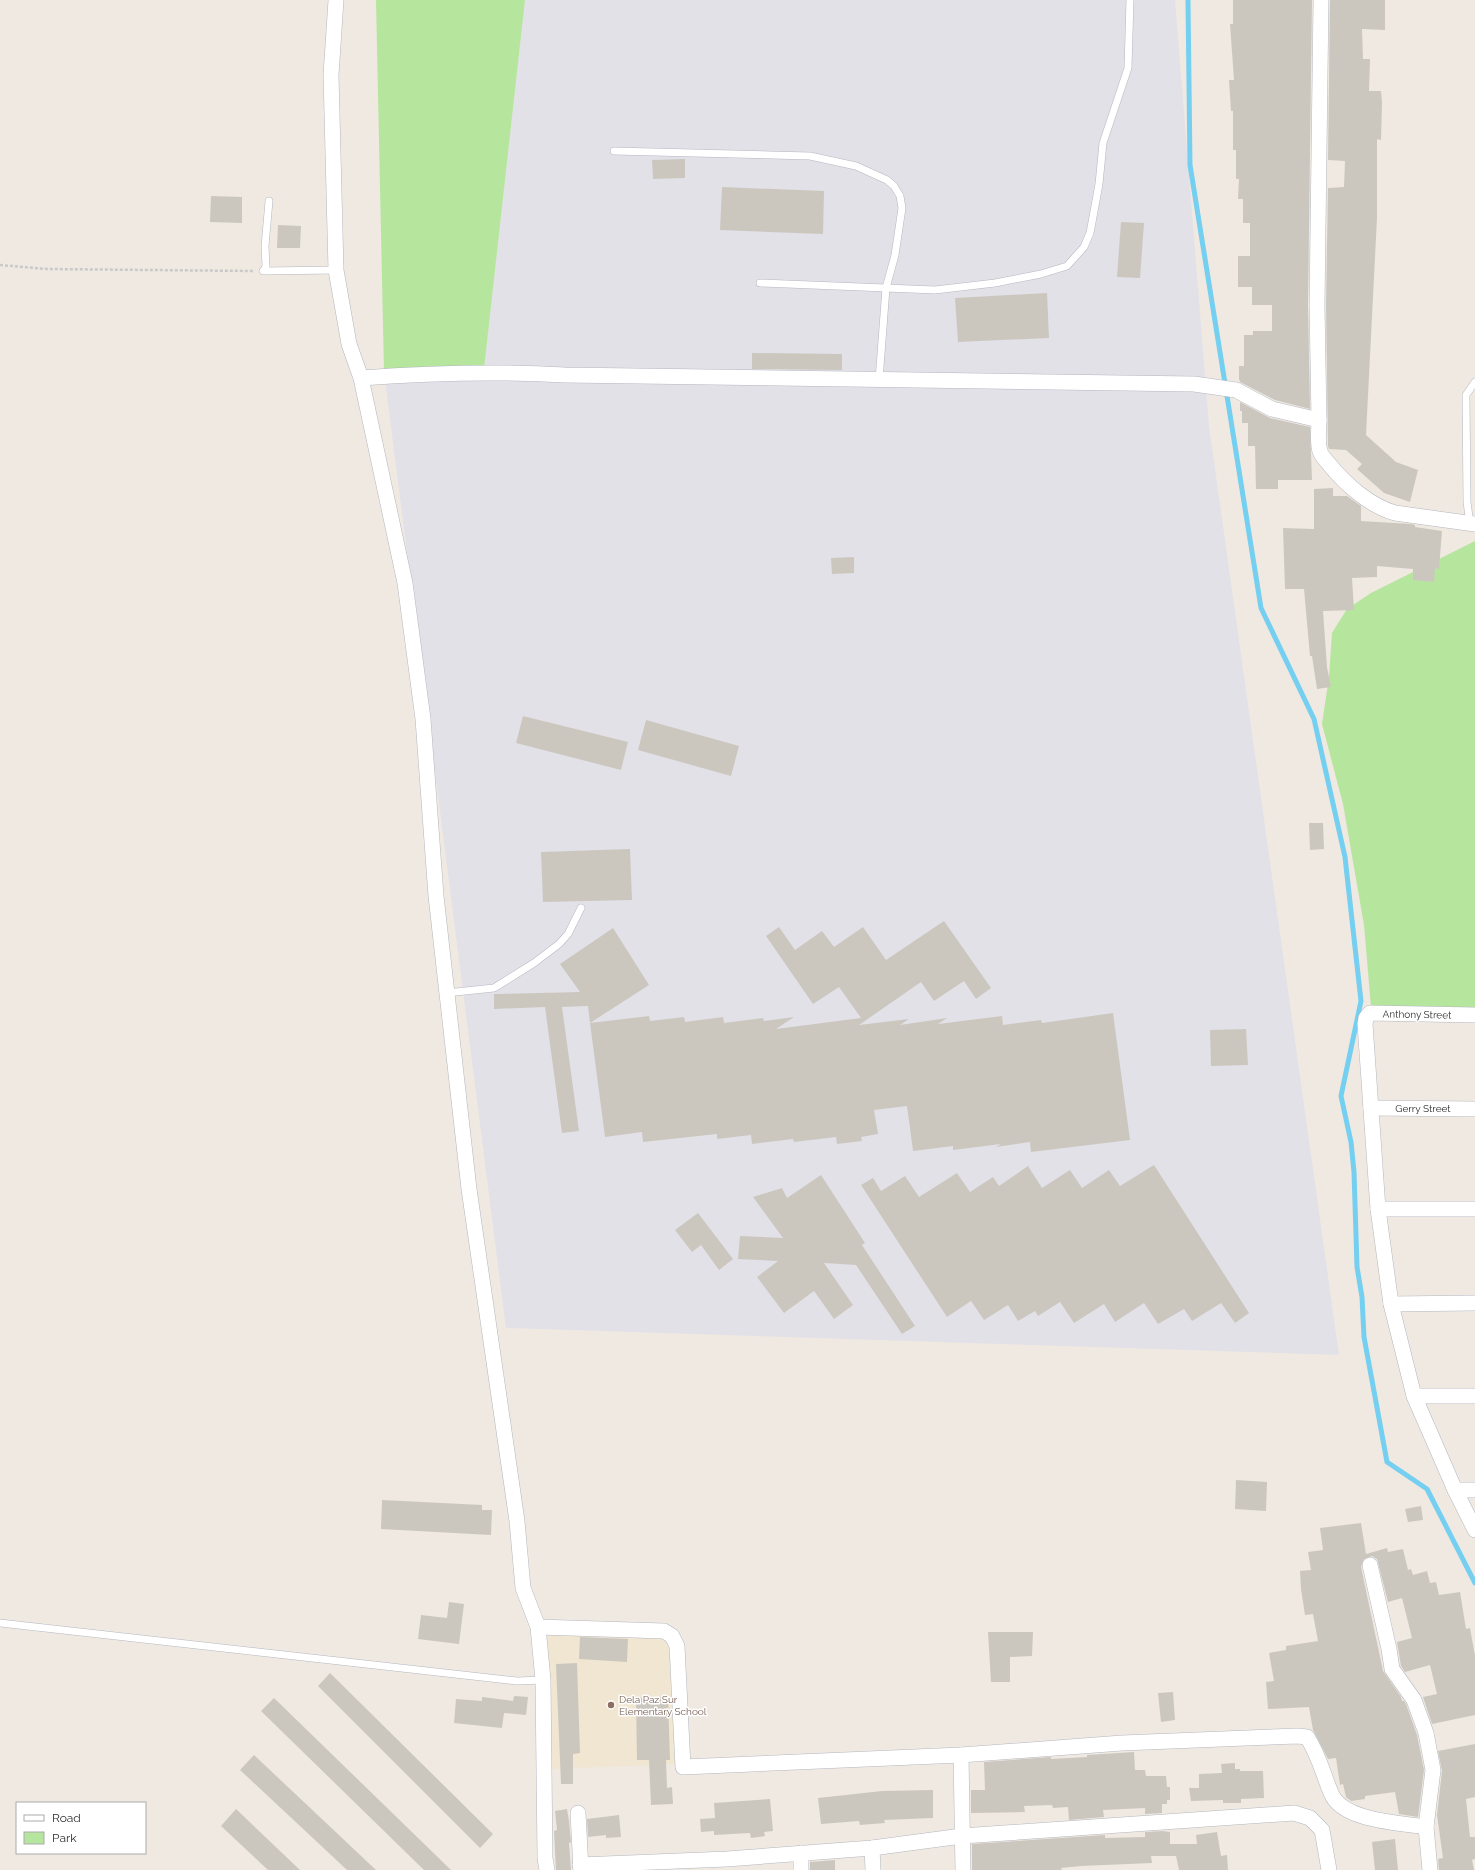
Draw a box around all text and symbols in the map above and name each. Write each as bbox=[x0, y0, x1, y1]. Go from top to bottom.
street label: Anthony Street bbox=[1382, 1008, 1452, 1021]
street label: Gerry Street bbox=[1395, 1103, 1451, 1114]
place label: Dela Paz Sur Elementary School bbox=[619, 1694, 707, 1717]
marker: Dela Paz Sur Elementary School bbox=[606, 1700, 616, 1710]
legend bbox=[16, 1802, 146, 1854]
text: Road bbox=[52, 1811, 81, 1825]
text: Park bbox=[52, 1831, 77, 1845]

